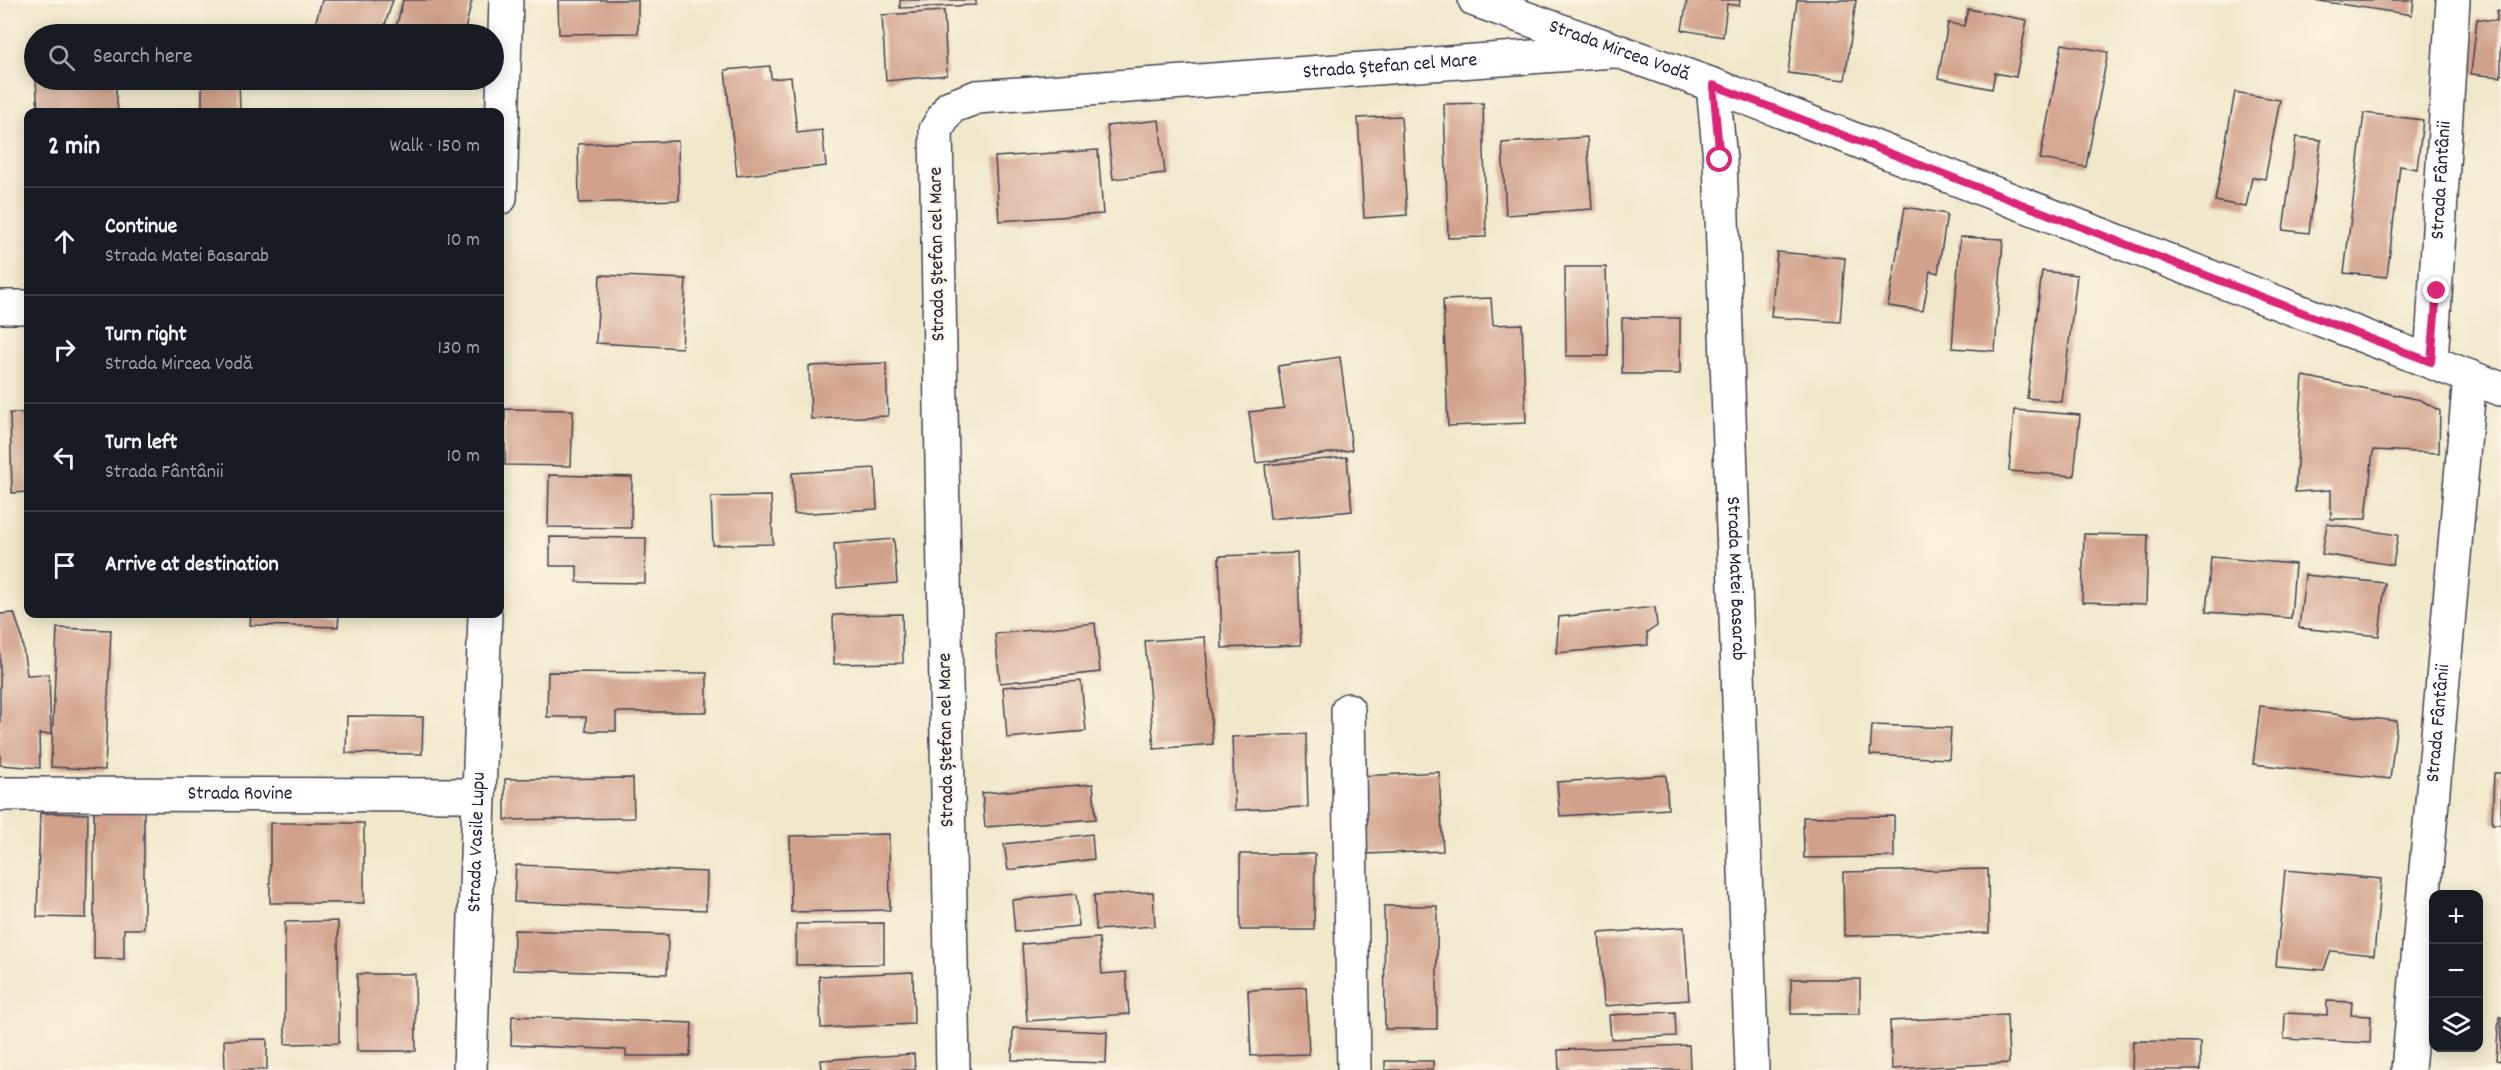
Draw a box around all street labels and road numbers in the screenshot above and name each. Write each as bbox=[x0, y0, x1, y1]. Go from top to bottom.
street label: Strada Mircea Vodă bbox=[1545, 13, 1693, 90]
street label: Strada Ștefan cel Mare bbox=[1302, 47, 1478, 87]
street label: Strada Fântânii bbox=[2424, 120, 2460, 240]
street label: Strada Ștefan cel Mare bbox=[922, 166, 954, 341]
street label: Strada Matei Basarab bbox=[1718, 496, 1752, 661]
street label: Strada Ștefan cel Mare bbox=[931, 652, 963, 827]
street label: Strada Fântânii bbox=[2420, 663, 2458, 784]
street label: Strada Vasile Lupu bbox=[461, 772, 494, 913]
street label: Strada Rovine bbox=[187, 780, 293, 809]

